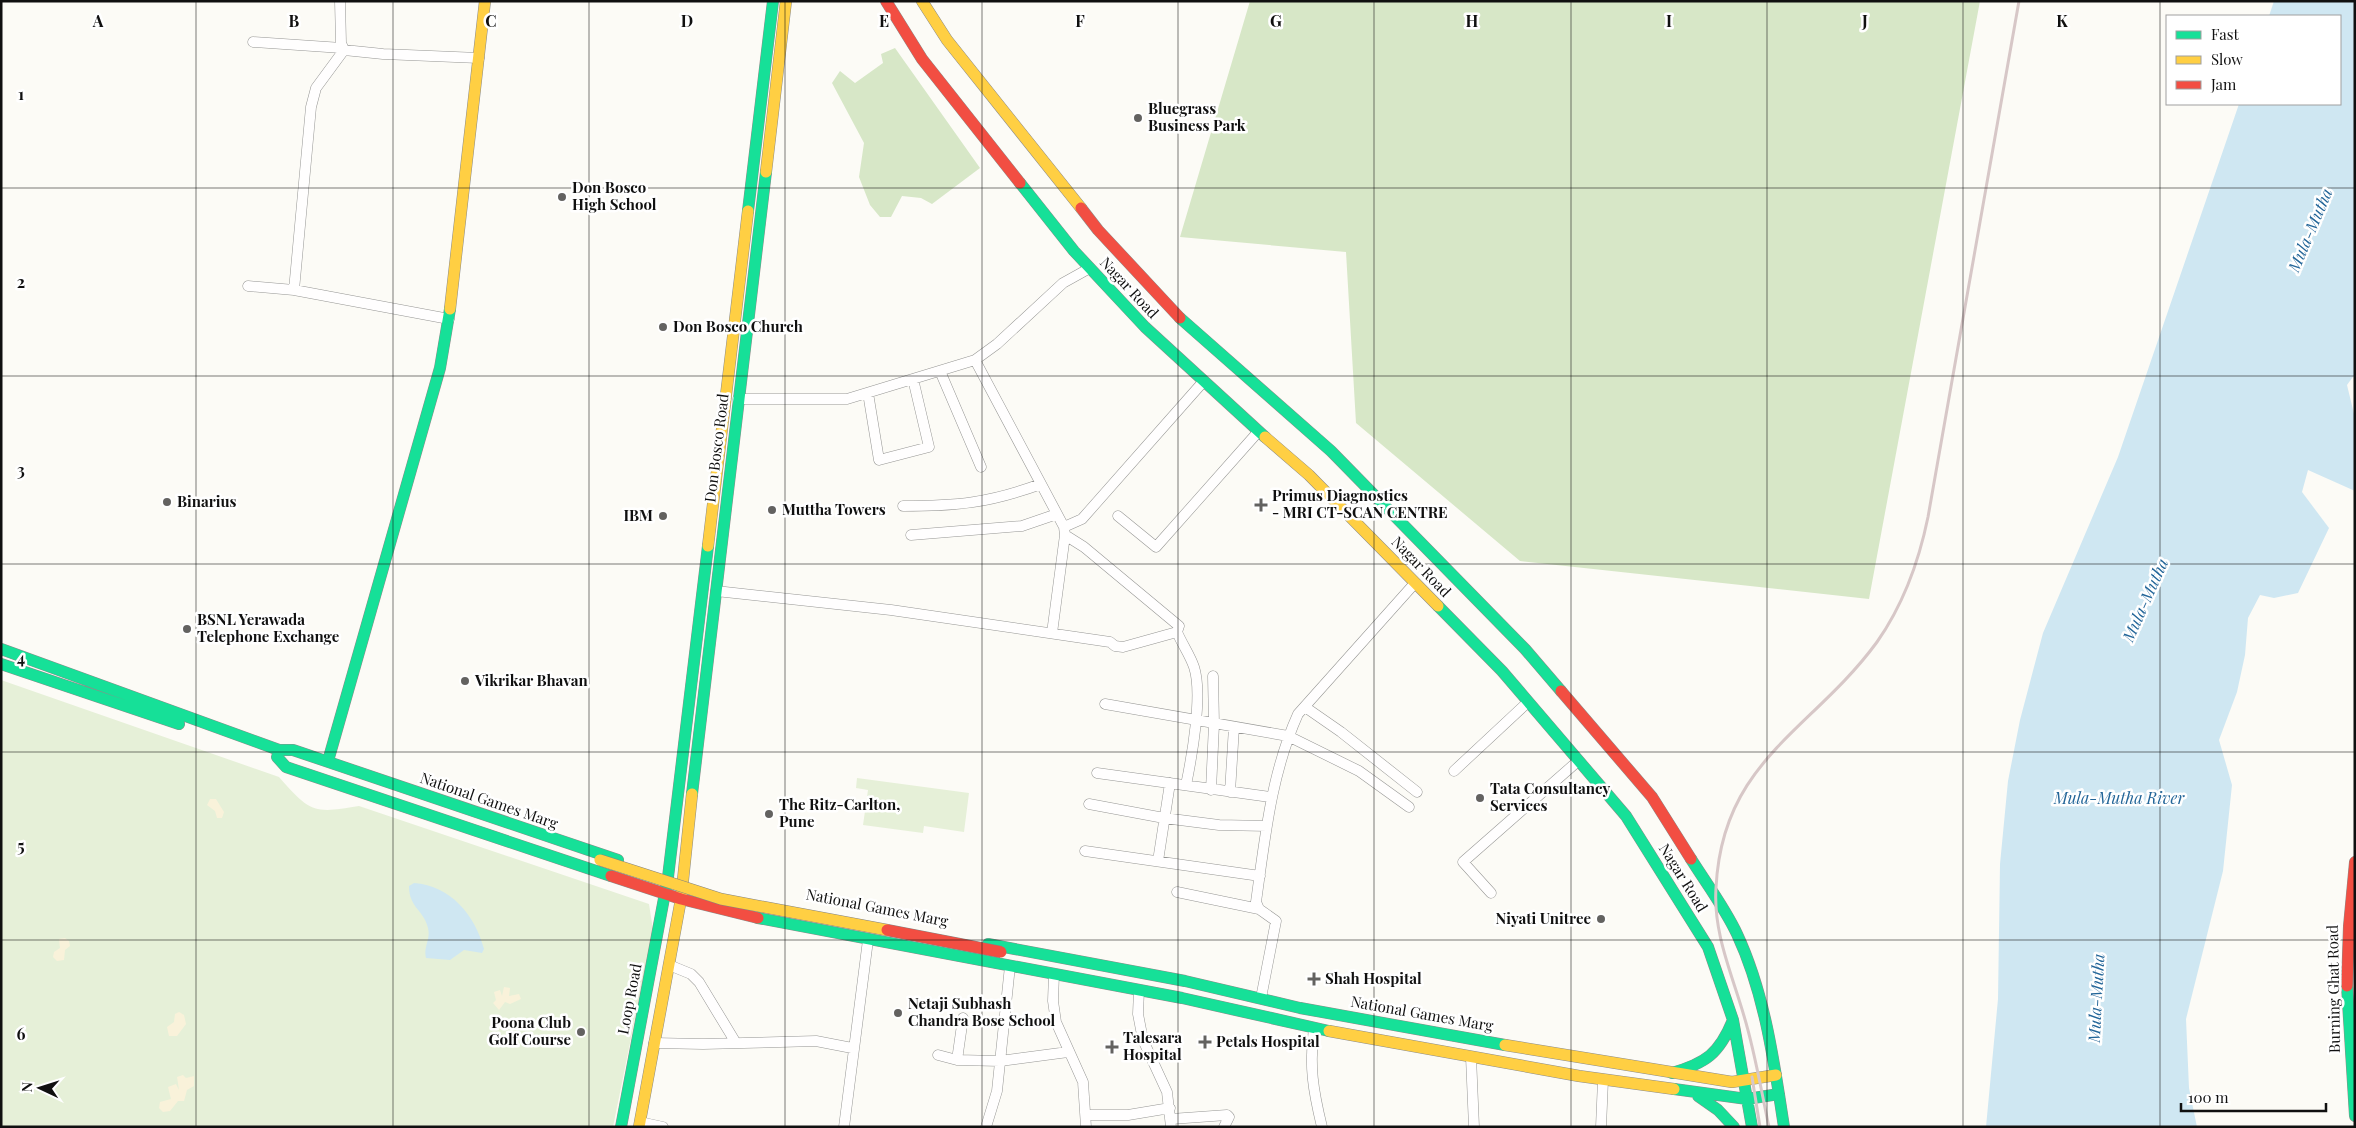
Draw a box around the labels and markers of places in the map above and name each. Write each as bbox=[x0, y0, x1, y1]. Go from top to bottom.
place label: Bluegrass Business Park bbox=[1148, 98, 1246, 135]
marker: Bluegrass Business Park bbox=[1132, 112, 1144, 124]
place label: Don Bosco High School bbox=[572, 177, 657, 214]
marker: Don Bosco High School bbox=[556, 191, 568, 203]
place label: Don Bosco Church bbox=[673, 316, 803, 336]
marker: Don Bosco Church bbox=[657, 321, 669, 333]
place label: Primus Diagnostics - MRI CT-SCAN CENTRE bbox=[1272, 485, 1448, 522]
place label: Binarius bbox=[177, 491, 237, 511]
marker: Binarius bbox=[161, 496, 173, 508]
marker: Primus Diagnostics - MRI CT-SCAN CENTRE bbox=[1254, 498, 1268, 512]
place label: Muttha Towers bbox=[782, 499, 886, 519]
marker: Muttha Towers bbox=[766, 504, 778, 516]
place label: IBM bbox=[623, 505, 653, 525]
marker: IBM bbox=[657, 510, 669, 522]
place label: BSNL Yerawada Telephone Exchange bbox=[197, 609, 340, 646]
marker: BSNL Yerawada Telephone Exchange bbox=[181, 623, 193, 635]
place label: Vikrikar Bhavan bbox=[474, 670, 588, 690]
marker: Vikrikar Bhavan bbox=[459, 675, 471, 687]
place label: Tata Consultancy Services bbox=[1490, 778, 1610, 815]
marker: Tata Consultancy Services bbox=[1474, 792, 1486, 804]
place label: The Ritz-Carlton, Pune bbox=[779, 794, 900, 831]
marker: The Ritz-Carlton, Pune bbox=[763, 808, 775, 820]
place label: Niyati Unitree bbox=[1496, 908, 1591, 928]
marker: Niyati Unitree bbox=[1595, 913, 1607, 925]
place label: Shah Hospital bbox=[1325, 968, 1422, 988]
marker: Shah Hospital bbox=[1307, 972, 1321, 986]
place label: Netaji Subhash Chandra Bose School bbox=[908, 993, 1056, 1030]
marker: Netaji Subhash Chandra Bose School bbox=[892, 1007, 904, 1019]
place label: Poona Club Golf Course bbox=[489, 1012, 571, 1049]
marker: Poona Club Golf Course bbox=[575, 1026, 587, 1038]
place label: Talesara Hospital bbox=[1123, 1027, 1182, 1064]
place label: Petals Hospital bbox=[1216, 1031, 1320, 1051]
marker: Petals Hospital bbox=[1198, 1035, 1212, 1049]
marker: Talesara Hospital bbox=[1105, 1040, 1119, 1054]

